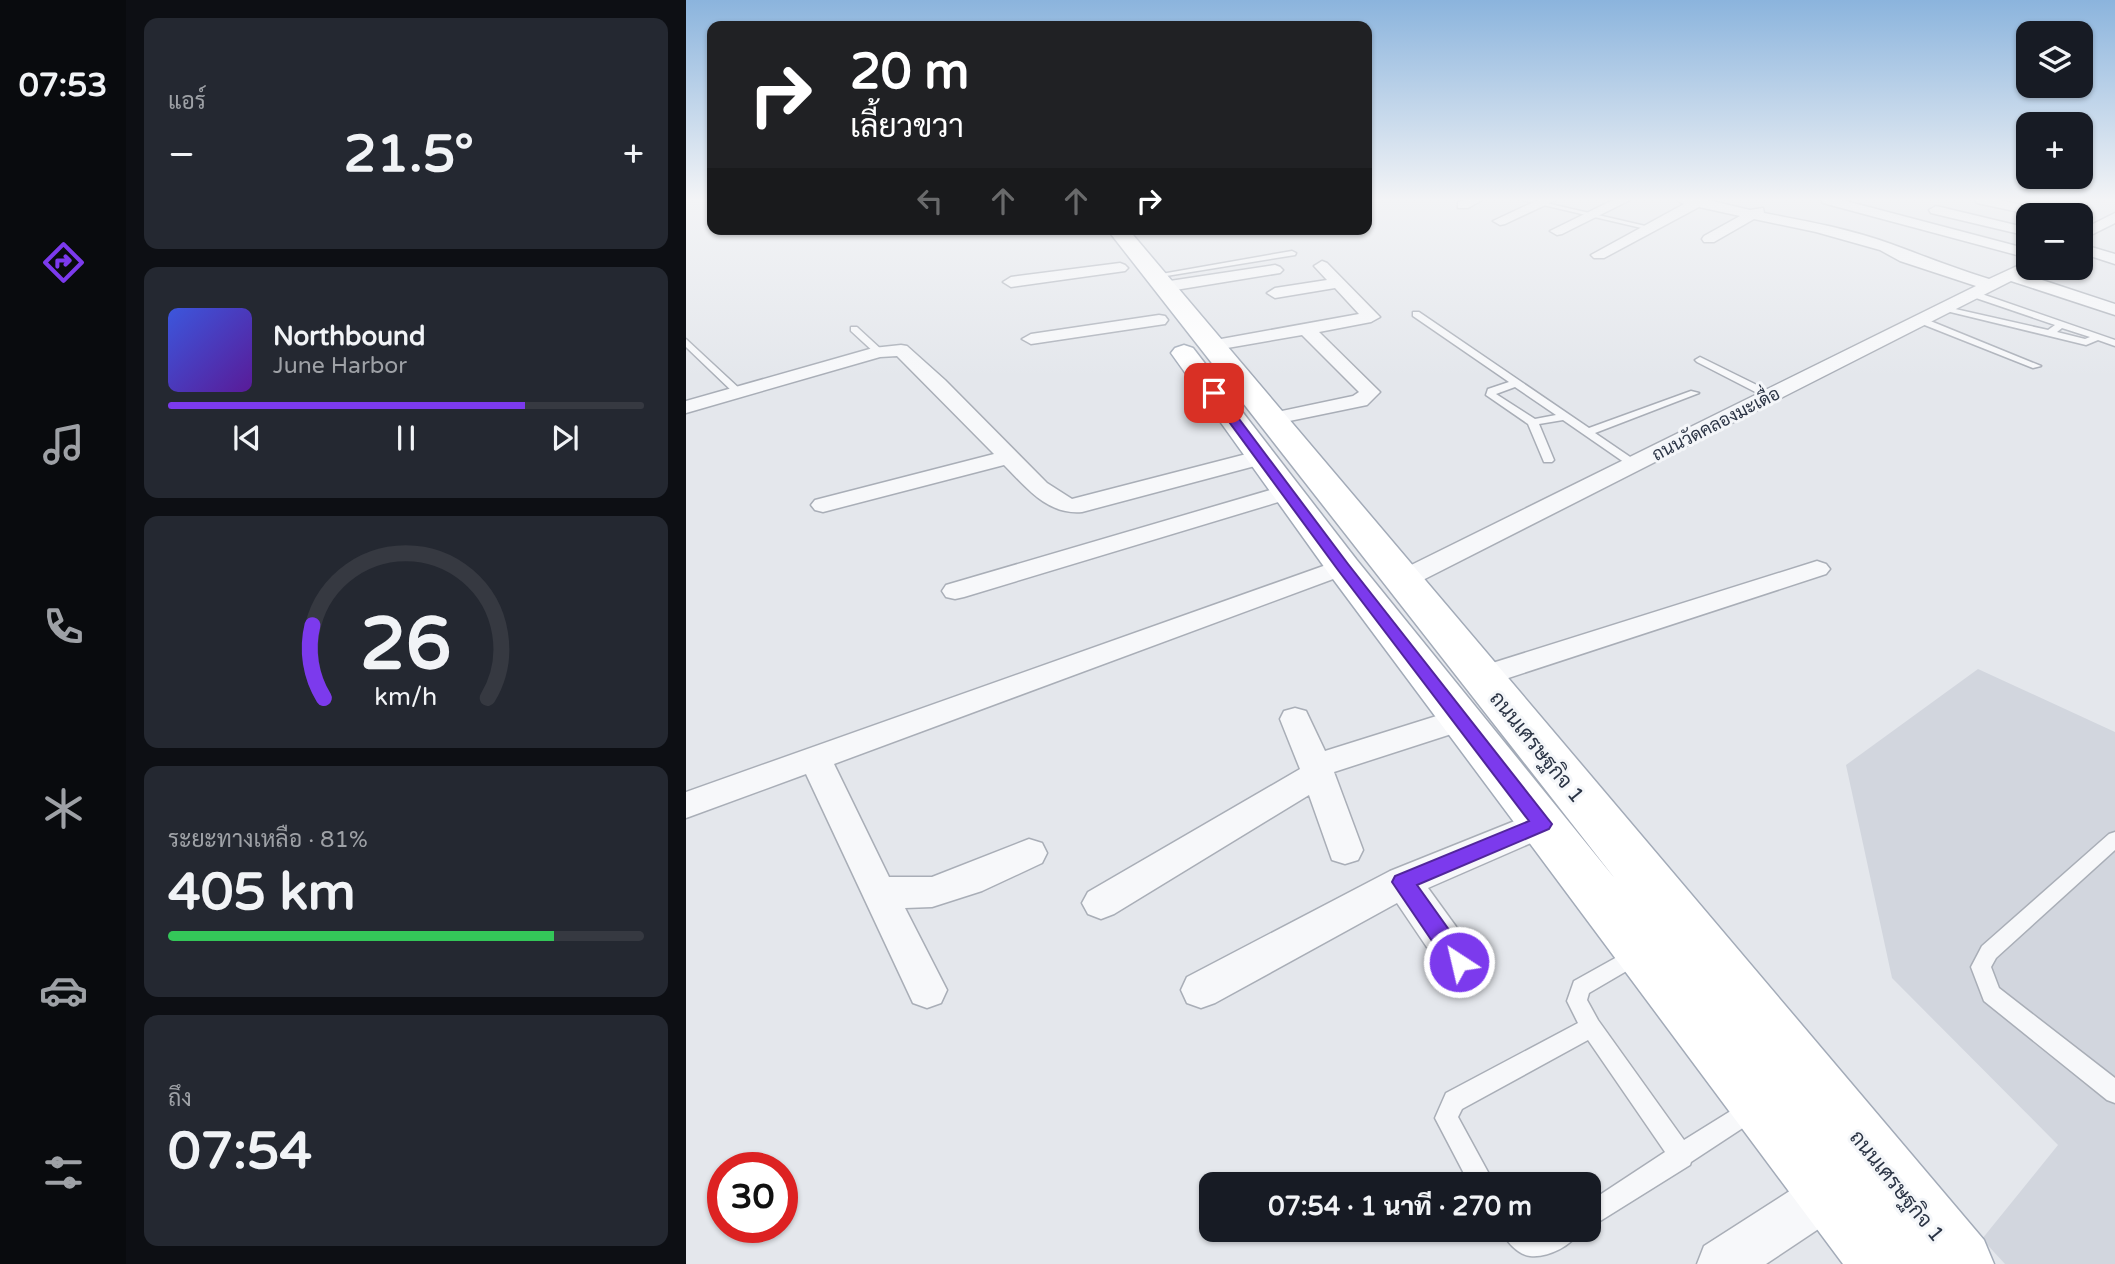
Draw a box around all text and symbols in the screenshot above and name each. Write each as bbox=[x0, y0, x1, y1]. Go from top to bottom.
map controls bbox=[2016, 21, 2093, 280]
button: layers bbox=[2016, 21, 2093, 98]
text: 20 m bbox=[850, 43, 969, 102]
icon: right bbox=[735, 49, 826, 140]
text: 07:53 bbox=[19, 67, 107, 105]
text: แอร์ bbox=[168, 88, 206, 116]
text: เลี้ยวขวา bbox=[850, 108, 964, 146]
button: + bbox=[2016, 112, 2093, 189]
text: 21.5° bbox=[344, 123, 474, 186]
text: − bbox=[168, 132, 195, 178]
text: + bbox=[623, 132, 644, 178]
icon: left bbox=[911, 182, 949, 220]
icon: ahead bbox=[984, 182, 1022, 220]
icon: ahead bbox=[1057, 182, 1095, 220]
icon: right bbox=[1130, 182, 1168, 220]
button: − bbox=[2016, 203, 2093, 280]
icon: directions bbox=[39, 238, 88, 287]
text: Northbound bbox=[273, 321, 425, 352]
text: June Harbor bbox=[273, 352, 407, 380]
pin bbox=[1184, 363, 1244, 423]
icon: arrive bbox=[1195, 374, 1233, 412]
street label: ถนนวัดคลองมะเดื่อ bbox=[1646, 378, 1784, 466]
icon: previous bbox=[228, 419, 266, 457]
icon: pause bbox=[387, 419, 425, 457]
icon: next bbox=[546, 419, 584, 457]
icon: music bbox=[39, 420, 88, 469]
text: 26 bbox=[360, 601, 452, 689]
icon: phone bbox=[39, 602, 88, 651]
text: km/h bbox=[375, 682, 437, 712]
street label: ถนนเศรษฐกิจ 1 bbox=[1484, 687, 1589, 808]
icon: climate bbox=[39, 784, 88, 833]
text: ระยะทางเหลือ · 81% bbox=[168, 826, 368, 854]
text: 405 km bbox=[168, 861, 356, 924]
position arrow bbox=[1422, 925, 1496, 999]
icon: car bbox=[39, 966, 88, 1015]
text: ถึง bbox=[168, 1085, 192, 1113]
text: 07:54 bbox=[168, 1120, 312, 1183]
street label: ถนนเศรษฐกิจ 1 bbox=[1844, 1126, 1949, 1247]
icon: filters bbox=[39, 1148, 88, 1197]
speed limit sign: 30 bbox=[707, 1152, 798, 1243]
text: 07:54 · 1 นาที · 270 m bbox=[1268, 1191, 1532, 1222]

